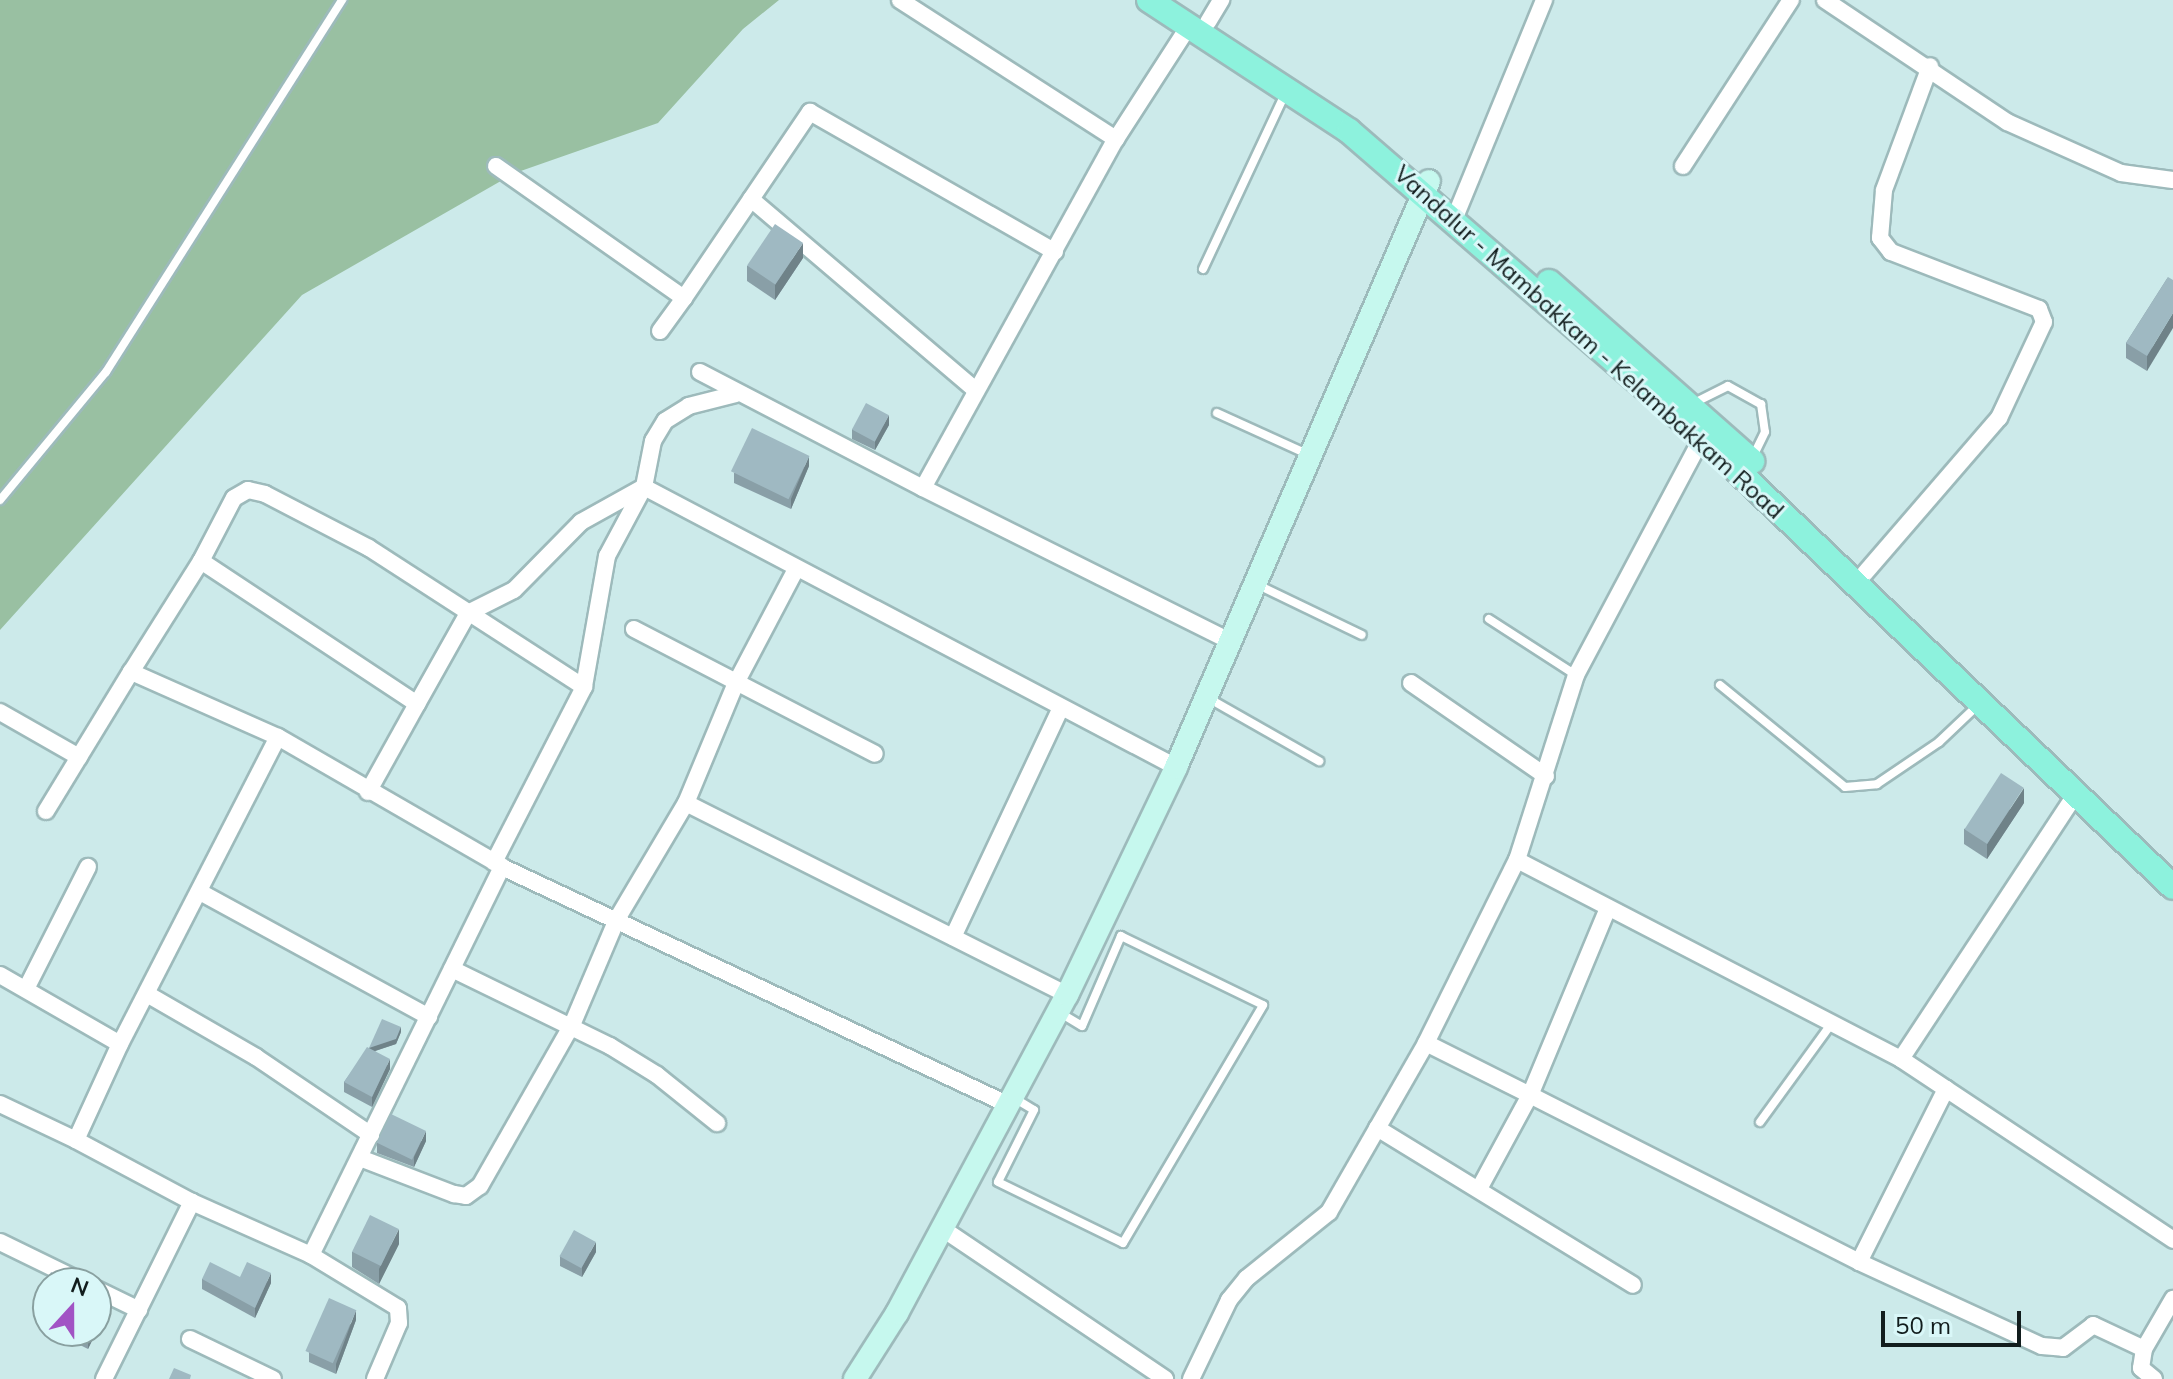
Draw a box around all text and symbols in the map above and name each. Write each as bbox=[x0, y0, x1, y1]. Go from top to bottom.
street label: Vandalur - Mambakkam - Kelambakkam Road bbox=[1388, 159, 1790, 525]
north arrow bbox=[32, 1267, 112, 1347]
text: N bbox=[67, 1270, 93, 1303]
scale bar bbox=[1885, 1295, 2025, 1345]
text: 50 m bbox=[1895, 1310, 1951, 1340]

